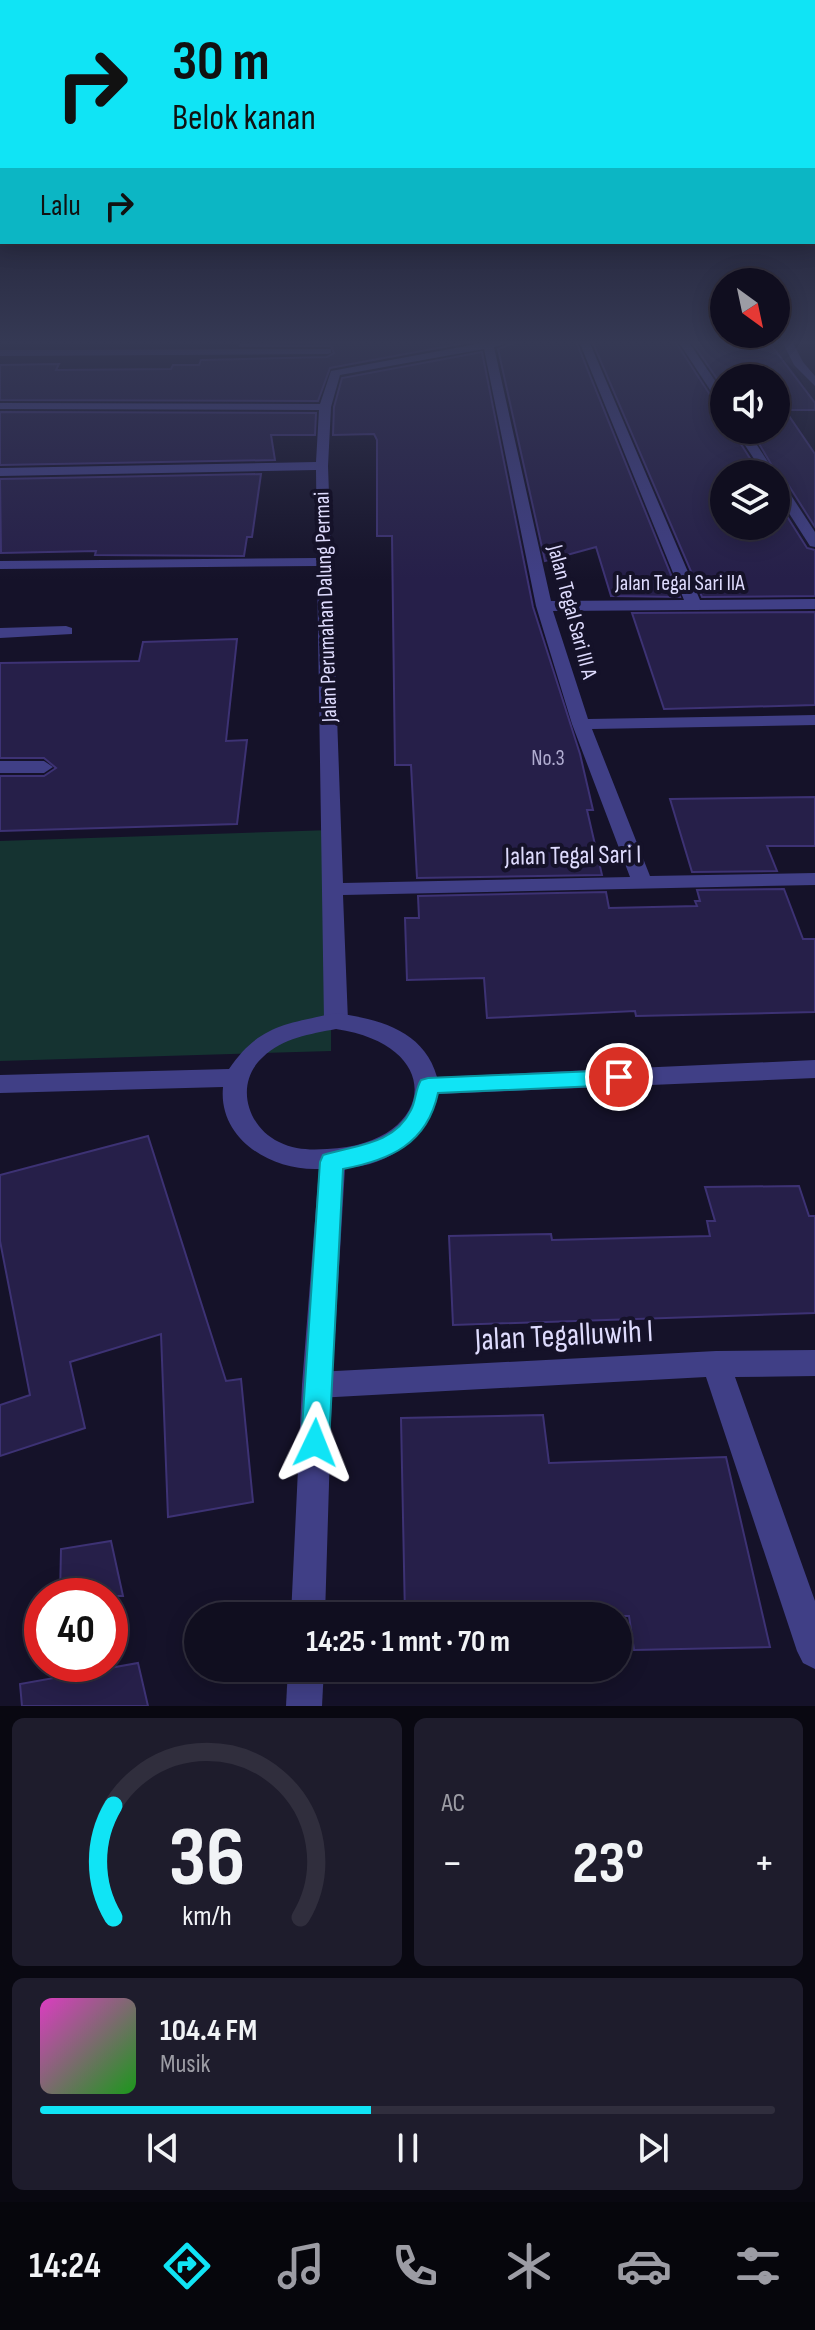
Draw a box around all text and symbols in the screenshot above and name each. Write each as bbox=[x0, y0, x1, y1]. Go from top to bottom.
text: 30 m bbox=[172, 29, 270, 96]
icon: right bbox=[40, 32, 144, 136]
text: Belok kanan bbox=[172, 97, 316, 140]
icon: right bbox=[97, 184, 141, 228]
text: Lalu bbox=[40, 188, 81, 224]
north arrow bbox=[710, 268, 790, 348]
map controls bbox=[710, 268, 790, 540]
button: sound bbox=[710, 364, 790, 444]
button: layers bbox=[710, 460, 790, 540]
street label: Jalan Perumahan Dalung Permai bbox=[308, 491, 344, 724]
street label: Jalan Tegal Sari III A bbox=[541, 541, 603, 682]
street label: Jalan Tegal Sari IIA bbox=[614, 570, 745, 597]
house number: No.3 bbox=[531, 745, 565, 772]
street label: Jalan Tegal Sari I bbox=[503, 839, 642, 873]
pin bbox=[585, 1043, 653, 1111]
icon: arrive bbox=[597, 1055, 641, 1099]
street label: Jalan Tegalluwih I bbox=[473, 1312, 654, 1360]
position arrow bbox=[273, 1401, 357, 1485]
speed limit sign: 40 bbox=[24, 1578, 128, 1682]
text: 14:25 · 1 mnt · 70 m bbox=[306, 1624, 510, 1660]
text: AC bbox=[442, 1788, 465, 1819]
text: 36 bbox=[169, 1809, 245, 1909]
text: 23° bbox=[572, 1828, 644, 1900]
text: − bbox=[442, 1837, 463, 1890]
text: + bbox=[753, 1837, 775, 1890]
text: km/h bbox=[182, 1899, 231, 1934]
text: 104.4 FM bbox=[160, 2013, 257, 2049]
text: Musik bbox=[160, 2049, 210, 2080]
icon: previous bbox=[141, 2126, 185, 2170]
icon: pause bbox=[386, 2126, 430, 2170]
icon: next bbox=[631, 2126, 675, 2170]
icon: directions bbox=[159, 2238, 215, 2294]
icon: music bbox=[273, 2238, 329, 2294]
icon: phone bbox=[387, 2238, 443, 2294]
icon: climate bbox=[501, 2238, 557, 2294]
icon: car bbox=[616, 2238, 672, 2294]
icon: filters bbox=[730, 2238, 786, 2294]
text: 14:24 bbox=[29, 2245, 101, 2288]

